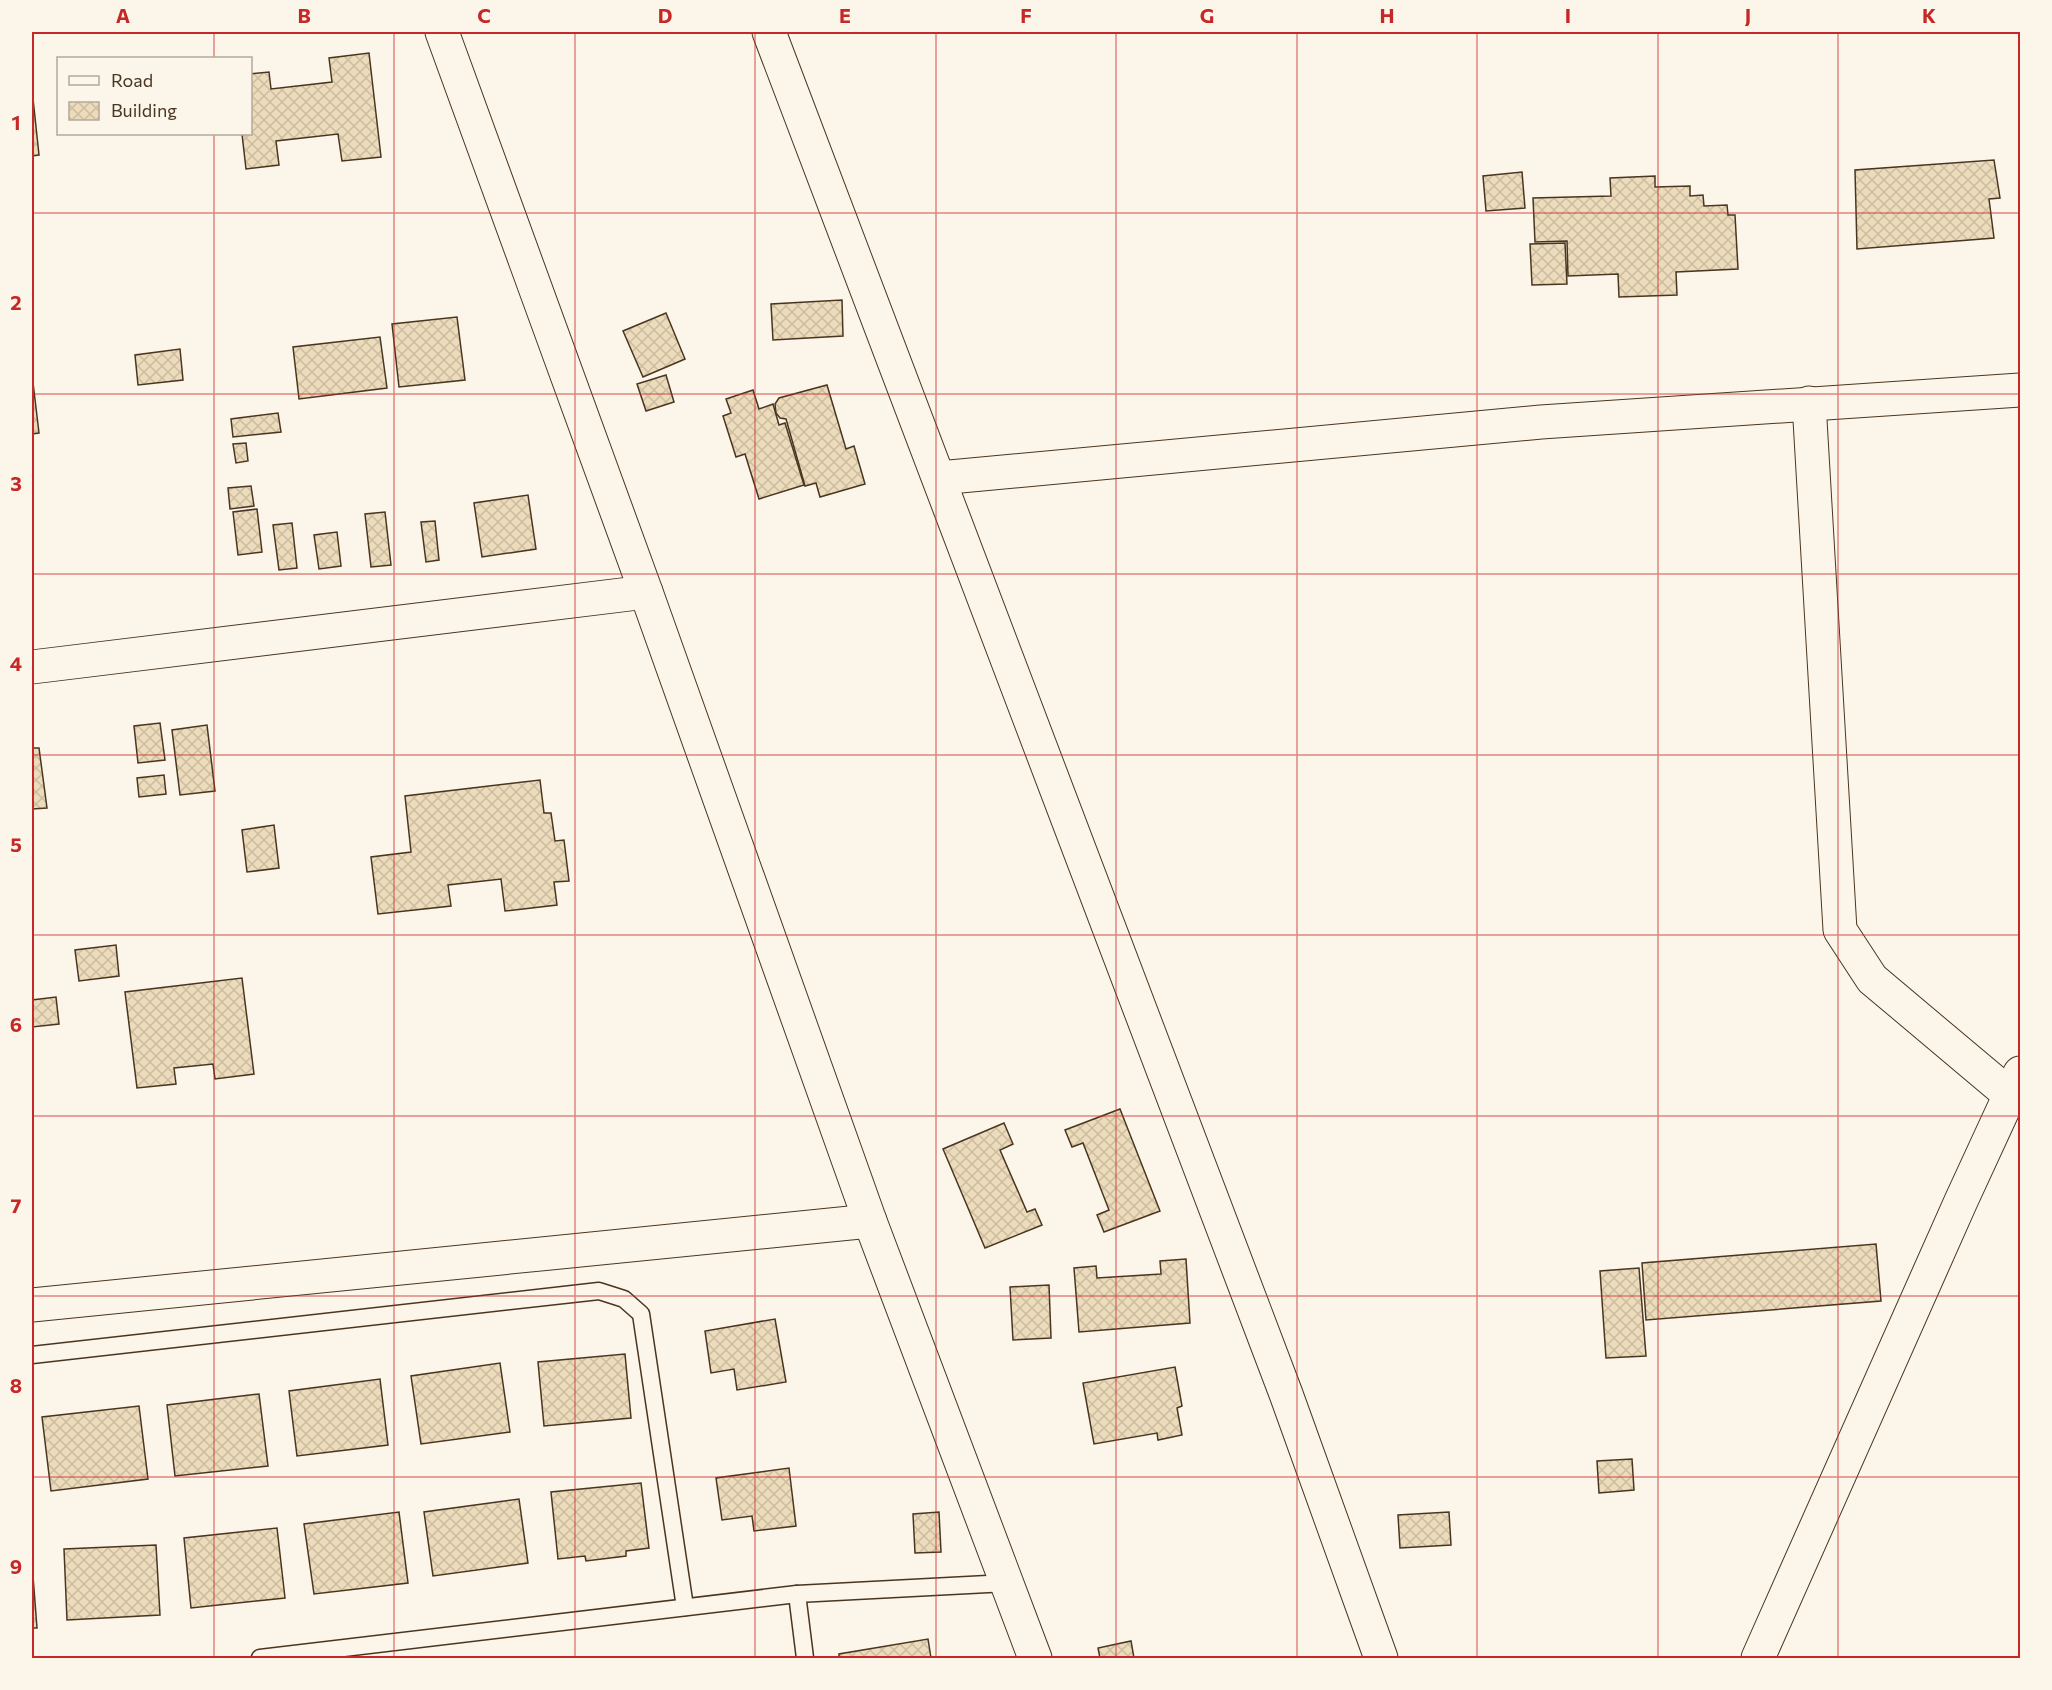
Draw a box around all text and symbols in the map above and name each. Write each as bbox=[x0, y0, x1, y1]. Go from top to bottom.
text: A bbox=[116, 3, 130, 27]
text: B bbox=[297, 3, 311, 27]
text: C bbox=[477, 3, 491, 27]
text: D bbox=[658, 3, 672, 27]
text: E bbox=[839, 3, 851, 27]
text: F bbox=[1020, 3, 1032, 27]
text: G bbox=[1200, 3, 1214, 27]
text: H bbox=[1380, 3, 1395, 27]
text: I bbox=[1565, 3, 1571, 27]
text: J bbox=[1745, 3, 1751, 27]
text: K bbox=[1922, 3, 1936, 27]
legend bbox=[57, 57, 252, 135]
text: Road bbox=[111, 69, 153, 91]
text: Building bbox=[111, 99, 177, 121]
text: 1 bbox=[11, 110, 21, 134]
text: 2 bbox=[10, 290, 22, 314]
text: 3 bbox=[10, 471, 22, 495]
text: 4 bbox=[10, 651, 22, 675]
text: 5 bbox=[10, 832, 22, 856]
text: 6 bbox=[10, 1012, 22, 1036]
text: 7 bbox=[11, 1193, 22, 1217]
text: 8 bbox=[10, 1373, 22, 1397]
text: 9 bbox=[10, 1554, 22, 1578]

